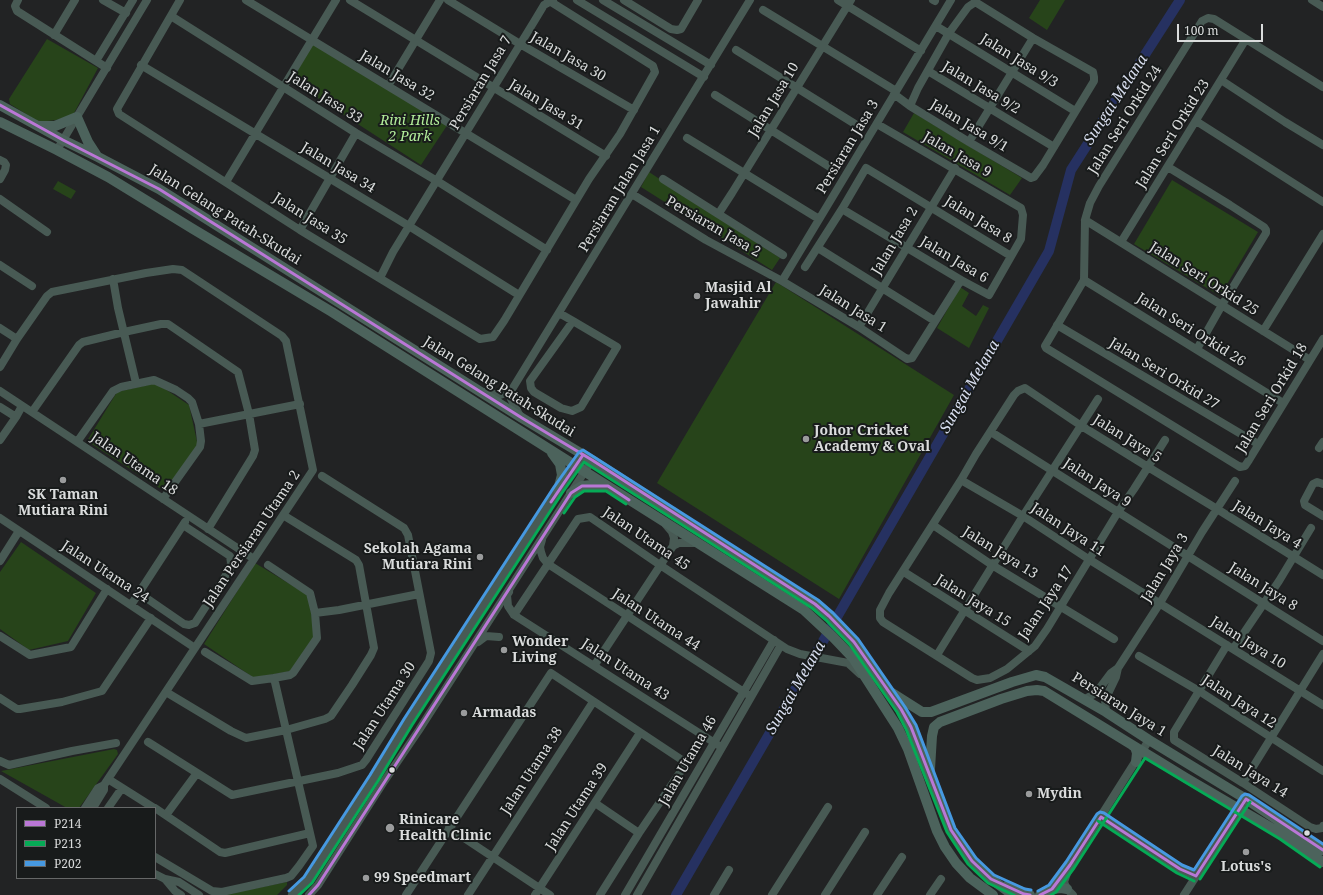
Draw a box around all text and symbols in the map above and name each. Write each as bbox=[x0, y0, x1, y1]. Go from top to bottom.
scale bar bbox=[1179, 16, 1265, 42]
text: 100 m bbox=[1184, 22, 1219, 39]
street label: Jalan Jasa 30 bbox=[527, 29, 609, 85]
street label: Jalan Jasa 9/3 bbox=[977, 31, 1061, 91]
street label: Persiaran Jasa 7 bbox=[446, 33, 516, 133]
street label: Jalan Jasa 32 bbox=[357, 47, 437, 105]
water label: Sungai Melana bbox=[1080, 51, 1152, 149]
street label: Jalan Jasa 9/2 bbox=[939, 58, 1023, 118]
street label: Jalan Jasa 10 bbox=[745, 60, 803, 140]
street label: Jalan Seri Orkid 24 bbox=[1085, 62, 1165, 178]
street label: Jalan Jasa 33 bbox=[285, 69, 365, 127]
street label: Jalan Jasa 31 bbox=[506, 76, 586, 134]
street label: Jalan Seri Orkid 23 bbox=[1133, 76, 1213, 192]
street label: Jalan Jasa 9/1 bbox=[927, 96, 1011, 156]
street label: Persiaran Jasa 3 bbox=[813, 97, 883, 197]
park label: Rini Hills 2 Park bbox=[380, 113, 440, 146]
street label: Persiaran Jalan Jasa 1 bbox=[576, 123, 664, 255]
street label: Jalan Jasa 9 bbox=[920, 129, 994, 181]
street label: Jalan Jasa 34 bbox=[298, 139, 378, 197]
street label: Jalan Gelang Patah-Skudai bbox=[146, 161, 304, 269]
street label: Jalan Jasa 35 bbox=[270, 190, 350, 248]
street label: Persiaran Jasa 2 bbox=[663, 193, 763, 261]
street label: Jalan Jasa 8 bbox=[941, 193, 1015, 247]
street label: Jalan Jasa 2 bbox=[868, 204, 922, 278]
street label: Jalan Jasa 6 bbox=[917, 233, 991, 287]
street label: Jalan Seri Orkid 25 bbox=[1146, 239, 1262, 319]
place label: Masjid Al Jawahir bbox=[705, 280, 771, 312]
street label: Jalan Jasa 1 bbox=[816, 282, 890, 336]
street label: Jalan Seri Orkid 26 bbox=[1133, 290, 1249, 370]
marker: Masjid Al Jawahir bbox=[692, 291, 702, 301]
street label: Jalan Gelang Patah-Skudai bbox=[420, 333, 578, 441]
street label: Jalan Seri Orkid 27 bbox=[1106, 335, 1222, 413]
water label: Sungai Melana bbox=[936, 337, 1004, 437]
street label: Jalan Seri Orkid 18 bbox=[1233, 340, 1311, 456]
street label: Jalan Jaya 5 bbox=[1090, 411, 1164, 467]
place label: Johor Cricket Academy & Oval bbox=[814, 423, 930, 456]
street label: Jalan Utama 18 bbox=[87, 429, 181, 499]
marker: Johor Cricket Academy & Oval bbox=[801, 434, 811, 444]
street label: Jalan Jaya 9 bbox=[1060, 455, 1134, 511]
street label: Jalan Persiaran Utama 2 bbox=[200, 467, 304, 611]
marker: SK Taman Mutiara Rini bbox=[58, 475, 68, 485]
place label: SK Taman Mutiara Rini bbox=[18, 487, 108, 520]
street label: Jalan Jaya 4 bbox=[1230, 497, 1304, 553]
street label: Jalan Jaya 11 bbox=[1028, 500, 1108, 560]
street label: Jalan Utama 45 bbox=[599, 504, 693, 574]
street label: Jalan Jaya 13 bbox=[959, 523, 1041, 583]
street label: Jalan Jaya 3 bbox=[1138, 530, 1192, 606]
street label: Jalan Utama 24 bbox=[58, 537, 152, 607]
place label: Sekolah Agama Mutiara Rini bbox=[364, 541, 472, 574]
marker: Sekolah Agama Mutiara Rini bbox=[475, 552, 485, 562]
street label: Jalan Jaya 8 bbox=[1226, 559, 1300, 615]
street label: Jalan Jaya 17 bbox=[1015, 563, 1077, 643]
street label: Jalan Jaya 15 bbox=[932, 571, 1014, 631]
street label: Jalan Utama 44 bbox=[609, 585, 703, 655]
street label: Jalan Jaya 10 bbox=[1207, 613, 1289, 673]
place label: Wonder Living bbox=[512, 634, 568, 666]
street label: Jalan Utama 43 bbox=[578, 635, 672, 705]
water label: Sungai Melana bbox=[762, 638, 830, 738]
marker: Wonder Living bbox=[499, 645, 509, 655]
street label: Jalan Utama 30 bbox=[350, 659, 420, 753]
street label: Persiaran Jaya 1 bbox=[1069, 669, 1169, 741]
street label: Jalan Jaya 12 bbox=[1199, 672, 1279, 732]
place label: Armadas bbox=[472, 705, 536, 721]
marker: Armadas bbox=[459, 708, 469, 718]
street label: Jalan Utama 46 bbox=[655, 713, 721, 809]
street label: Jalan Utama 38 bbox=[497, 724, 567, 818]
street label: Jalan Jaya 14 bbox=[1209, 742, 1291, 802]
street label: Jalan Utama 39 bbox=[542, 760, 612, 854]
unlabelled marker bbox=[387, 765, 397, 775]
place label: Mydin bbox=[1037, 786, 1082, 802]
marker: Mydin bbox=[1024, 789, 1034, 799]
legend bbox=[16, 807, 156, 879]
place label: Rinicare Health Clinic bbox=[399, 812, 491, 844]
text: P214 bbox=[54, 815, 81, 832]
marker: Rinicare Health Clinic bbox=[384, 822, 396, 834]
unlabelled marker bbox=[1302, 828, 1312, 838]
text: P213 bbox=[54, 835, 81, 852]
marker: Lotus's bbox=[1241, 847, 1251, 857]
text: P202 bbox=[54, 855, 81, 872]
place label: Lotus's bbox=[1221, 859, 1271, 875]
place label: 99 Speedmart bbox=[374, 870, 471, 886]
marker: 99 Speedmart bbox=[361, 873, 371, 883]

